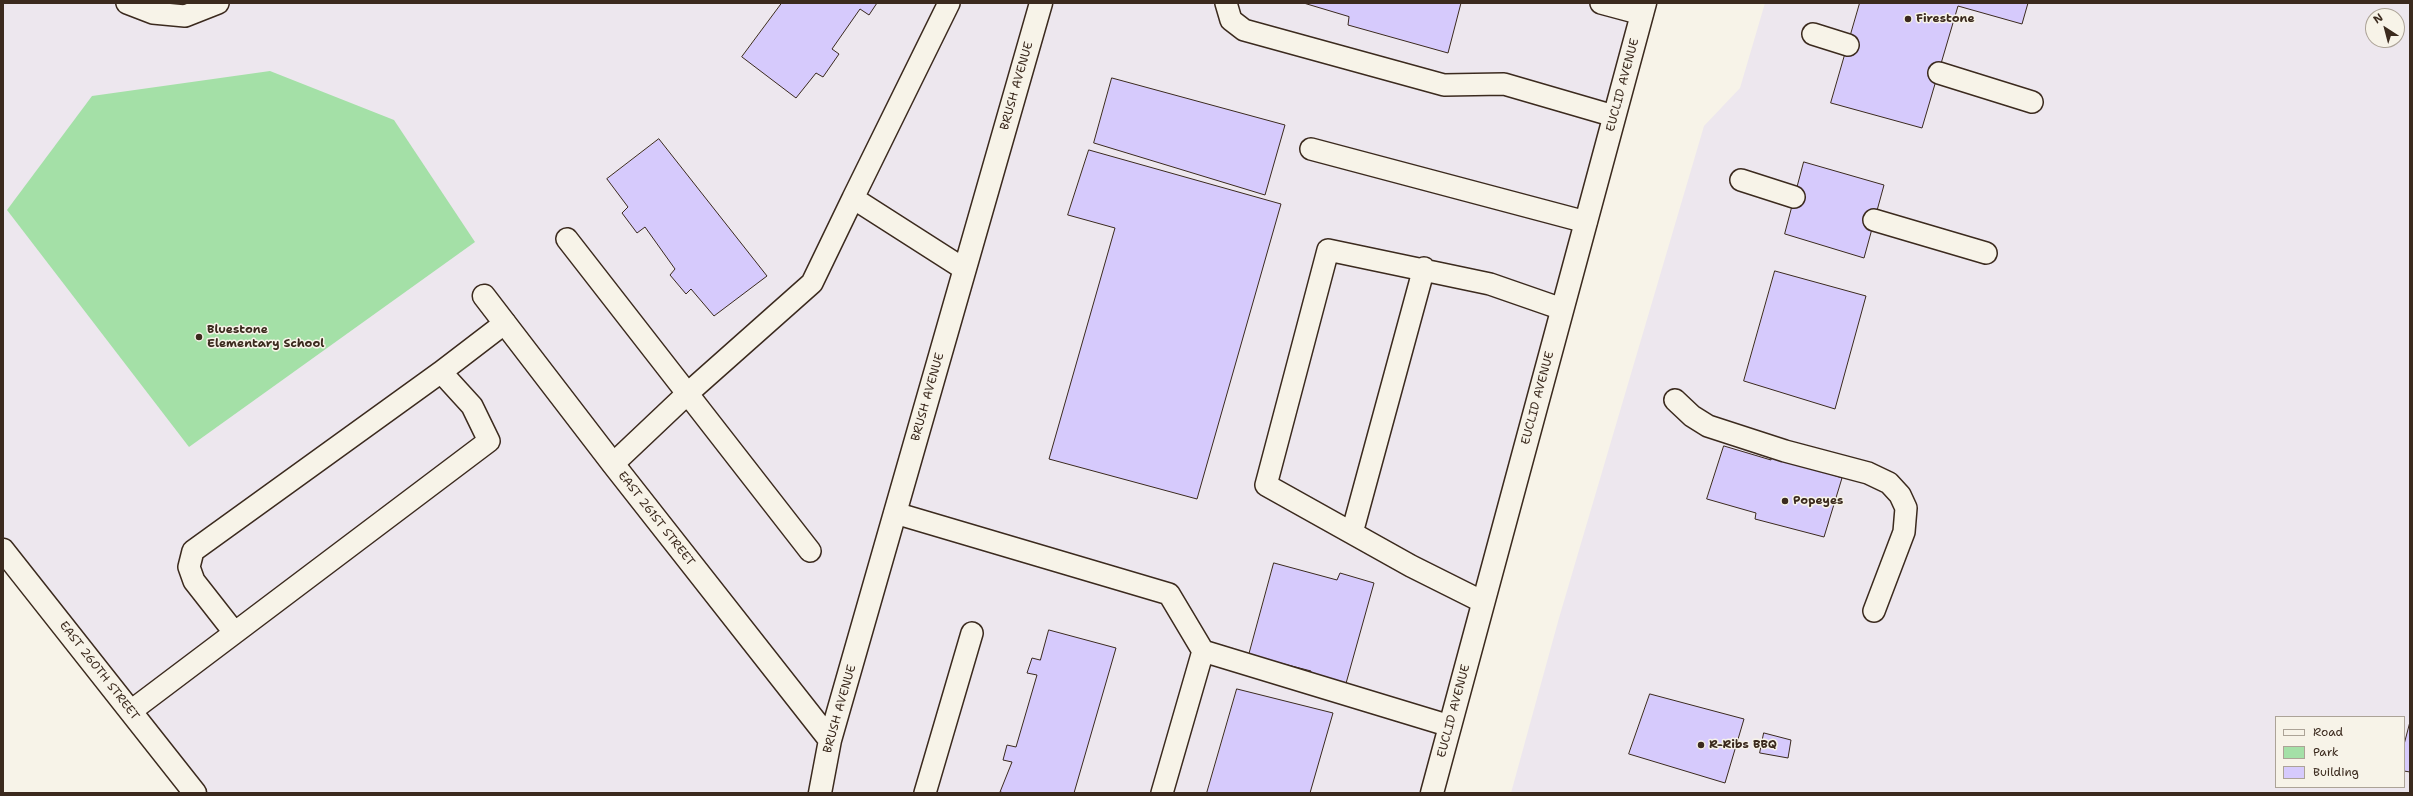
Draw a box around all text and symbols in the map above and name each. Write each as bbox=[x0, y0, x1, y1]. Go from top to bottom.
north arrow bbox=[2365, 8, 2405, 48]
text: N bbox=[2370, 10, 2386, 27]
place label: Firestone bbox=[1916, 12, 1975, 26]
marker: Firestone bbox=[1903, 14, 1913, 24]
street label: EUCLID AVENUE bbox=[1604, 37, 1642, 133]
street label: BRUSH AVENUE bbox=[997, 40, 1037, 132]
place label: Bluestone Elementary School bbox=[207, 323, 324, 351]
marker: Bluestone Elementary School bbox=[194, 332, 204, 342]
street label: EUCLID AVENUE bbox=[1519, 350, 1557, 446]
street label: BRUSH AVENUE bbox=[908, 351, 948, 443]
street label: EAST 261ST STREET bbox=[615, 469, 697, 569]
place label: Popeyes bbox=[1793, 494, 1843, 508]
marker: Popeyes bbox=[1780, 496, 1790, 506]
street label: EAST 260TH STREET bbox=[56, 619, 142, 723]
street label: BRUSH AVENUE bbox=[820, 663, 860, 755]
street label: EUCLID AVENUE bbox=[1435, 663, 1473, 759]
legend bbox=[2275, 716, 2405, 788]
text: Road bbox=[2313, 724, 2343, 740]
place label: R-Ribs BBQ bbox=[1709, 738, 1777, 752]
marker: R-Ribs BBQ bbox=[1696, 740, 1706, 750]
text: Park bbox=[2313, 744, 2339, 760]
text: Building bbox=[2313, 764, 2359, 780]

